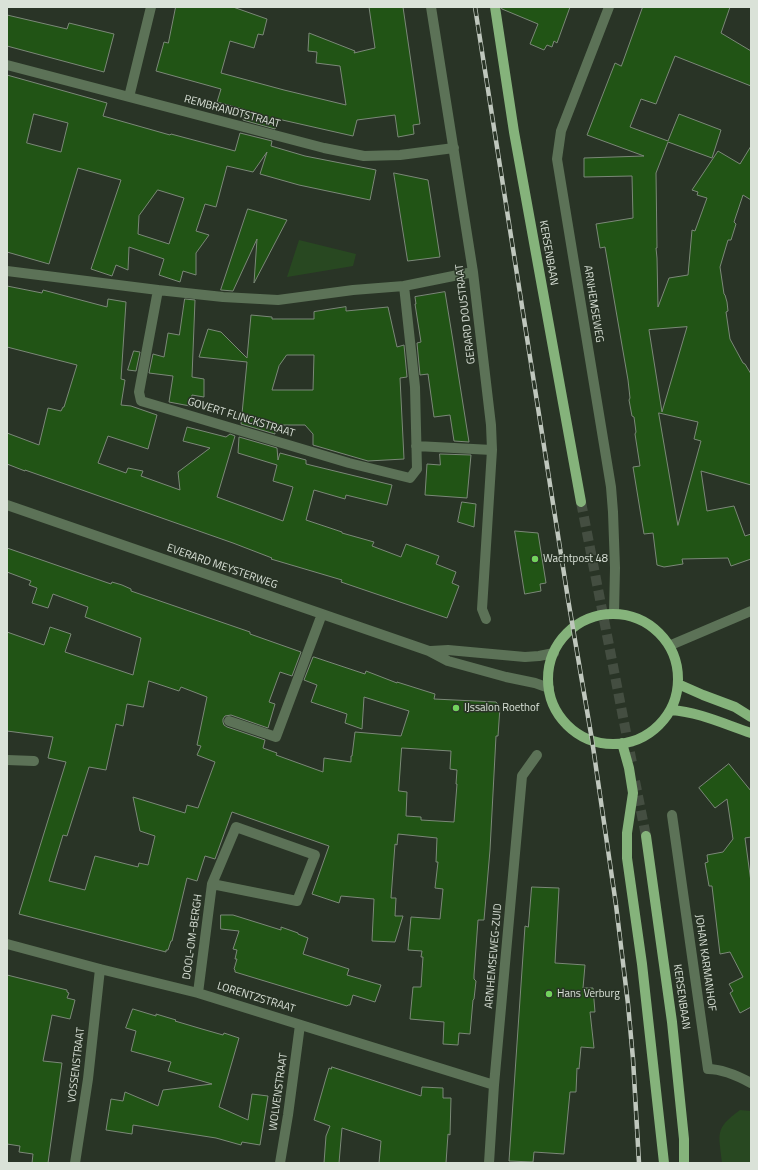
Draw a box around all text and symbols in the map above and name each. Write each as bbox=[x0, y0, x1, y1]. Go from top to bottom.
street label: REMBRANDTSTRAAT bbox=[182, 93, 282, 131]
street label: KERSENBAAN bbox=[536, 219, 560, 287]
street label: GERARD DOUSTRAAT bbox=[453, 263, 479, 365]
street label: ARNHEMSEWEG bbox=[580, 264, 606, 344]
street label: GOVERT FLINCKSTRAAT bbox=[186, 395, 296, 441]
street label: EVERARD MEYSTERWEG bbox=[165, 542, 279, 592]
place label: Wachtpost 48 bbox=[543, 552, 608, 566]
marker: Wachtpost 48 bbox=[530, 554, 540, 564]
place label: IJssalon Roethof bbox=[464, 701, 539, 715]
marker: IJssalon Roethof bbox=[451, 703, 461, 713]
street label: DOOL-OM-BERGH bbox=[180, 893, 206, 981]
street label: ARNHEMSEWEG-ZUID bbox=[483, 903, 505, 1009]
street label: JOHAN KARMANHOF bbox=[692, 914, 718, 1012]
street label: KERSENBAAN bbox=[670, 963, 692, 1031]
street label: LORENTZSTRAAT bbox=[215, 980, 297, 1016]
place label: Hans Verburg bbox=[557, 987, 620, 1001]
marker: Hans Verburg bbox=[544, 989, 554, 999]
street label: VOSSENSTRAAT bbox=[66, 1027, 88, 1103]
street label: WOLVENSTRAAT bbox=[267, 1052, 291, 1132]

